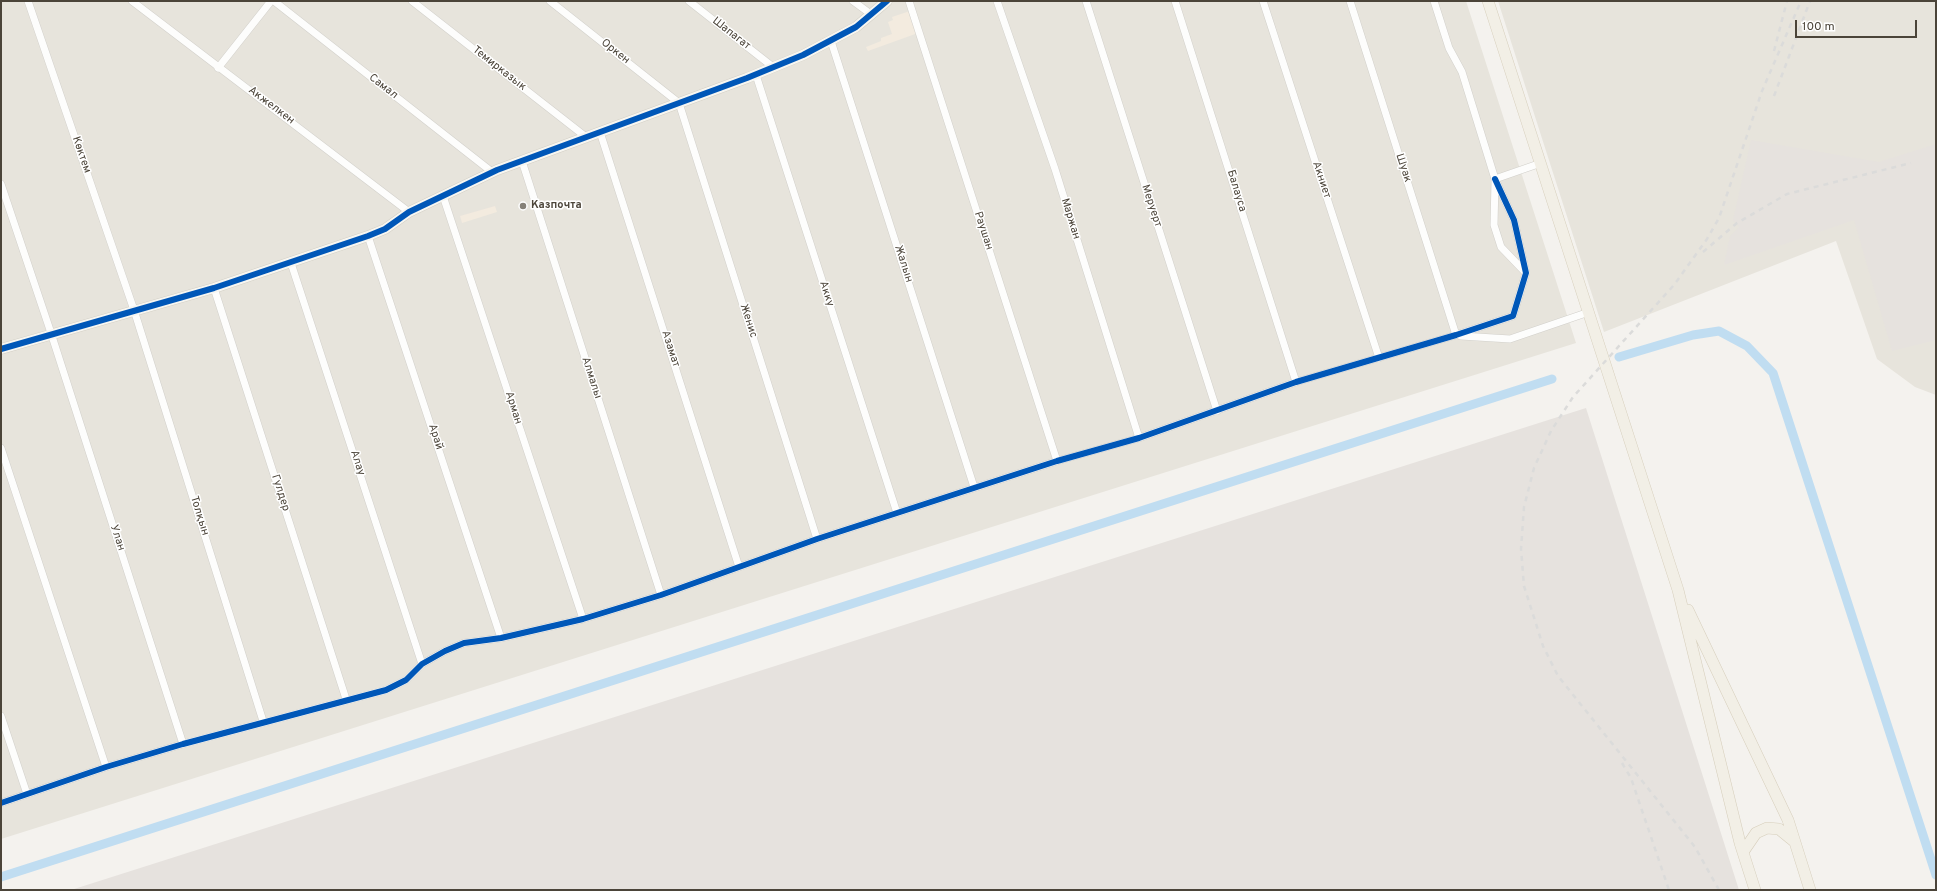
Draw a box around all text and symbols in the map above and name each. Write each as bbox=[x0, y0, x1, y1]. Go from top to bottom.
scale bar bbox=[1797, 12, 1919, 38]
street label: Шапагат bbox=[709, 15, 753, 53]
text: 100 m bbox=[1802, 19, 1835, 35]
street label: Оркен bbox=[598, 37, 632, 67]
street label: Темирказык bbox=[469, 44, 529, 94]
street label: Самал bbox=[366, 72, 400, 102]
street label: Акжелкен bbox=[245, 84, 297, 128]
street label: Көктем bbox=[69, 135, 93, 175]
street label: Шуак bbox=[1392, 152, 1414, 184]
street label: Акниет bbox=[1309, 160, 1333, 200]
street label: Балауса bbox=[1223, 169, 1249, 213]
street label: Меруерт bbox=[1138, 183, 1164, 229]
street label: Маржан bbox=[1058, 197, 1082, 241]
place label: Казпочта bbox=[531, 199, 582, 213]
marker: Казпочта bbox=[518, 201, 528, 211]
street label: Раушан bbox=[971, 210, 995, 252]
street label: Жалын bbox=[891, 244, 915, 284]
street label: Акку bbox=[816, 280, 836, 308]
street label: Женис bbox=[736, 302, 760, 340]
street label: Азамат bbox=[658, 329, 682, 369]
street label: Алмалы bbox=[578, 356, 604, 400]
street label: Арман bbox=[502, 390, 524, 426]
street label: Арай bbox=[425, 423, 445, 451]
street label: Алау bbox=[347, 449, 367, 477]
street label: Гулдер bbox=[268, 473, 292, 513]
street label: Толқын bbox=[187, 495, 211, 537]
street label: Улан bbox=[107, 523, 127, 553]

